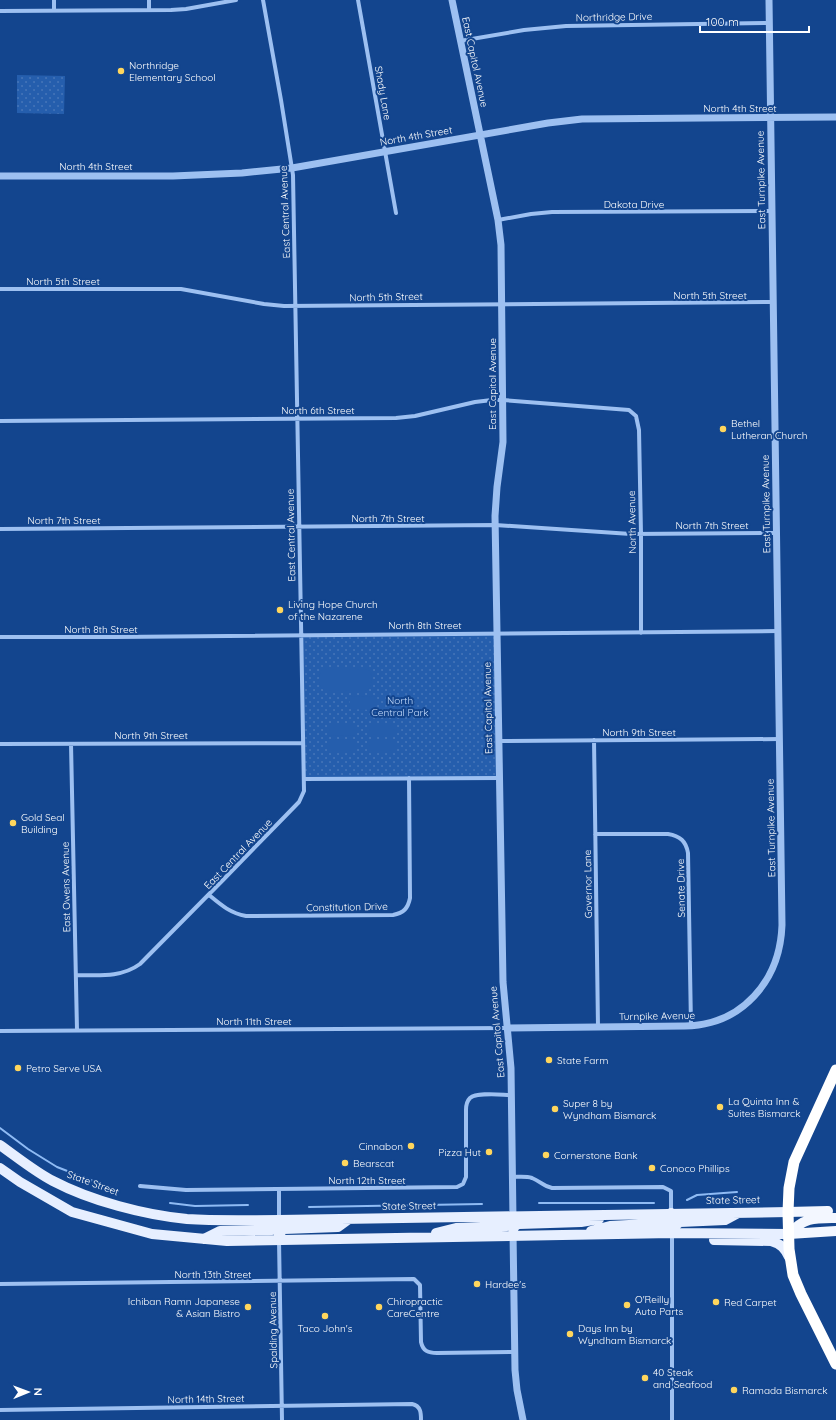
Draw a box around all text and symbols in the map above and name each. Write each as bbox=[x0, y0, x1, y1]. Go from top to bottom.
scale bar bbox=[700, 8, 809, 34]
street label: Northridge Drive bbox=[576, 10, 653, 24]
text: 100 m bbox=[706, 14, 739, 29]
street label: East Capitol Avenue bbox=[459, 16, 491, 109]
place label: Northridge Elementary School bbox=[129, 59, 216, 84]
street label: Shady Lane bbox=[372, 65, 394, 121]
marker: Northridge Elementary School bbox=[116, 66, 126, 76]
street label: North 4th Street bbox=[703, 102, 777, 115]
street label: North 4th Street bbox=[379, 123, 454, 149]
street label: East Turnpike Avenue bbox=[754, 130, 768, 229]
street label: North 4th Street bbox=[59, 160, 133, 173]
street label: East Central Avenue bbox=[277, 165, 293, 259]
street label: Dakota Drive bbox=[604, 198, 665, 211]
street label: North 5th Street bbox=[26, 275, 100, 288]
street label: North 5th Street bbox=[673, 289, 747, 302]
street label: North 5th Street bbox=[349, 290, 423, 304]
street label: East Capitol Avenue bbox=[486, 338, 499, 430]
street label: North 6th Street bbox=[281, 404, 355, 417]
place label: Bethel Lutheran Church bbox=[731, 417, 807, 442]
marker: Bethel Lutheran Church bbox=[718, 424, 728, 434]
street label: East Turnpike Avenue bbox=[759, 454, 773, 553]
street label: East Central Avenue bbox=[284, 488, 298, 582]
street label: North Avenue bbox=[625, 490, 639, 554]
street label: North 7th Street bbox=[351, 512, 425, 525]
street label: North 7th Street bbox=[27, 514, 101, 527]
street label: North 7th Street bbox=[675, 519, 749, 532]
place label: Living Hope Church of the Nazarene bbox=[288, 598, 378, 623]
marker: Living Hope Church of the Nazarene bbox=[275, 605, 285, 615]
street label: North 8th Street bbox=[388, 619, 462, 632]
street label: North 8th Street bbox=[64, 623, 138, 636]
street label: East Capitol Avenue bbox=[481, 662, 495, 754]
park label: North Central Park bbox=[371, 694, 429, 719]
street label: North 9th Street bbox=[602, 726, 676, 739]
street label: North 9th Street bbox=[114, 729, 188, 742]
street label: East Turnpike Avenue bbox=[764, 778, 778, 877]
place label: Gold Seal Building bbox=[21, 811, 65, 836]
street label: East Central Avenue bbox=[201, 816, 275, 892]
marker: Gold Seal Building bbox=[8, 818, 18, 828]
street label: East Owens Avenue bbox=[59, 841, 73, 932]
street label: Governor Lane bbox=[581, 849, 595, 919]
street label: Senate Drive bbox=[674, 858, 688, 918]
street label: Constitution Drive bbox=[306, 900, 388, 914]
street label: East Capitol Avenue bbox=[486, 985, 507, 1078]
street label: Turnpike Avenue bbox=[619, 1009, 695, 1023]
street label: North 11th Street bbox=[216, 1015, 292, 1028]
place label: State Farm bbox=[557, 1054, 608, 1067]
marker: State Farm bbox=[544, 1055, 554, 1065]
place label: Petro Serve USA bbox=[26, 1062, 102, 1075]
marker: Petro Serve USA bbox=[13, 1063, 23, 1073]
place label: La Quinta Inn & Suites Bismarck bbox=[728, 1095, 801, 1120]
place label: Super 8 by Wyndham Bismarck bbox=[563, 1097, 656, 1122]
marker: La Quinta Inn & Suites Bismarck bbox=[715, 1102, 725, 1112]
marker: Super 8 by Wyndham Bismarck bbox=[550, 1104, 560, 1114]
place label: Cinnabon bbox=[359, 1140, 403, 1153]
marker: Cinnabon bbox=[406, 1141, 416, 1151]
place label: Pizza Hut bbox=[438, 1146, 482, 1159]
marker: Pizza Hut bbox=[484, 1147, 494, 1157]
place label: Cornerstone Bank bbox=[554, 1149, 638, 1162]
marker: Cornerstone Bank bbox=[541, 1150, 551, 1160]
place label: Bearscat bbox=[353, 1157, 395, 1170]
marker: Bearscat bbox=[340, 1158, 350, 1168]
place label: Conoco Phillips bbox=[660, 1162, 730, 1175]
marker: Conoco Phillips bbox=[647, 1163, 657, 1173]
street label: State Street bbox=[65, 1168, 121, 1199]
street label: North 12th Street bbox=[328, 1174, 406, 1187]
street label: State Street bbox=[706, 1193, 761, 1207]
street label: State Street bbox=[382, 1199, 437, 1213]
street label: North 13th Street bbox=[174, 1268, 252, 1281]
place label: Hardee's bbox=[485, 1278, 526, 1291]
marker: Hardee's bbox=[472, 1279, 482, 1289]
street label: Spalding Avenue bbox=[266, 1291, 280, 1369]
place label: O'Reilly Auto Parts bbox=[635, 1293, 684, 1318]
place label: Ichiban Ramn Japanese & Asian Bistro bbox=[128, 1295, 240, 1320]
place label: Chiropractic CareCentre bbox=[387, 1295, 443, 1320]
place label: Red Carpet bbox=[724, 1296, 777, 1309]
marker: Red Carpet bbox=[711, 1297, 721, 1307]
marker: O'Reilly Auto Parts bbox=[622, 1300, 632, 1310]
marker: Ichiban Ramn Japanese & Asian Bistro bbox=[243, 1302, 253, 1312]
marker: Chiropractic CareCentre bbox=[374, 1302, 384, 1312]
marker: Taco John's bbox=[320, 1311, 330, 1321]
place label: Taco John's bbox=[298, 1322, 353, 1335]
place label: Days Inn by Wyndham Bismarck bbox=[578, 1322, 671, 1347]
marker: Days Inn by Wyndham Bismarck bbox=[565, 1329, 575, 1339]
place label: 40 Steak and Seafood bbox=[653, 1366, 712, 1391]
north arrow bbox=[8, 1372, 48, 1412]
marker: 40 Steak and Seafood bbox=[640, 1373, 650, 1383]
place label: Ramada Bismarck bbox=[742, 1384, 828, 1397]
marker: Ramada Bismarck bbox=[729, 1385, 739, 1395]
text: N bbox=[31, 1388, 45, 1396]
street label: North 14th Street bbox=[167, 1392, 245, 1406]

